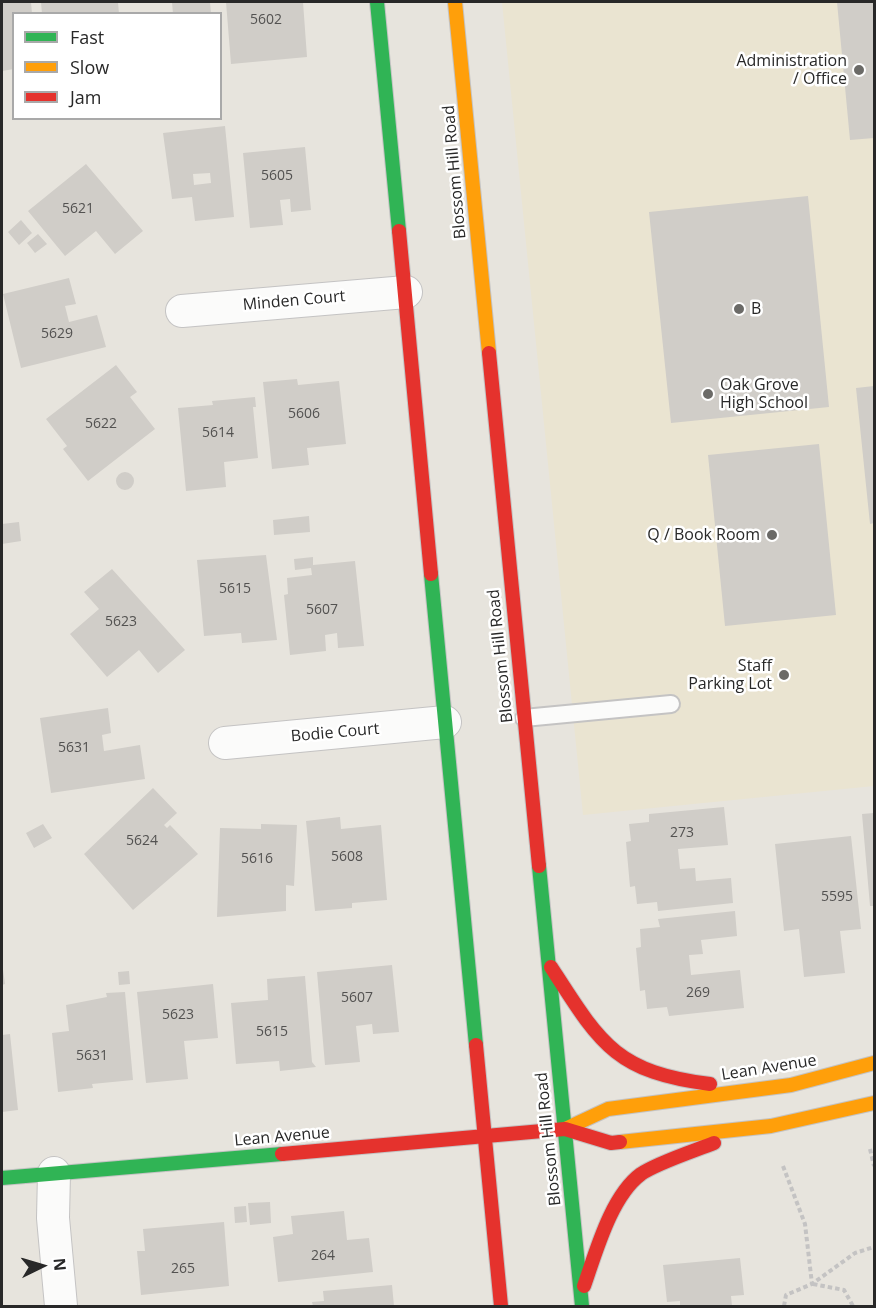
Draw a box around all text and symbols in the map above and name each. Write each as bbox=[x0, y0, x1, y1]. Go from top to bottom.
legend bbox=[12, 12, 222, 120]
house number: 5602 bbox=[250, 12, 282, 28]
text: Fast bbox=[70, 25, 104, 49]
place label: Administration / Office bbox=[736, 51, 847, 89]
text: Slow bbox=[70, 55, 109, 79]
marker: Administration / Office bbox=[852, 63, 866, 77]
text: Jam bbox=[70, 85, 102, 109]
street label: Blossom Hill Road bbox=[440, 104, 470, 240]
house number: 5605 bbox=[261, 168, 293, 184]
house number: 5621 bbox=[62, 201, 94, 217]
street label: Minden Court bbox=[242, 287, 346, 315]
place label: B bbox=[751, 299, 761, 319]
marker: B bbox=[732, 302, 746, 316]
house number: 5629 bbox=[41, 326, 73, 342]
place label: Oak Grove High School bbox=[720, 375, 808, 413]
marker: Oak Grove High School bbox=[701, 387, 715, 401]
house number: 5606 bbox=[288, 406, 320, 422]
house number: 5622 bbox=[85, 416, 117, 432]
house number: 5614 bbox=[202, 425, 234, 441]
place label: Q / Book Room bbox=[647, 525, 760, 545]
marker: Q / Book Room bbox=[765, 528, 779, 542]
house number: 5615 bbox=[219, 581, 251, 597]
street label: Blossom Hill Road bbox=[484, 588, 518, 724]
house number: 5607 bbox=[306, 602, 338, 618]
house number: 5623 bbox=[105, 614, 137, 630]
place label: Staff Parking Lot bbox=[688, 656, 772, 694]
marker: Staff Parking Lot bbox=[777, 668, 791, 682]
street label: Bodie Court bbox=[290, 720, 380, 746]
house number: 5631 bbox=[58, 740, 90, 756]
house number: 273 bbox=[670, 825, 694, 841]
house number: 5624 bbox=[126, 833, 158, 849]
house number: 5608 bbox=[331, 849, 363, 865]
house number: 5616 bbox=[241, 851, 273, 867]
house number: 5595 bbox=[821, 889, 853, 905]
house number: 269 bbox=[686, 985, 710, 1001]
house number: 5607 bbox=[341, 990, 373, 1006]
house number: 5623 bbox=[162, 1007, 194, 1023]
house number: 5615 bbox=[256, 1024, 288, 1040]
house number: 5631 bbox=[76, 1048, 108, 1064]
street label: Lean Avenue bbox=[720, 1051, 818, 1085]
street label: Blossom Hill Road bbox=[532, 1071, 566, 1207]
street label: Lean Avenue bbox=[233, 1123, 331, 1151]
north arrow bbox=[12, 1236, 72, 1296]
house number: 264 bbox=[311, 1248, 335, 1264]
text: N bbox=[48, 1257, 71, 1272]
house number: 265 bbox=[171, 1261, 195, 1277]

